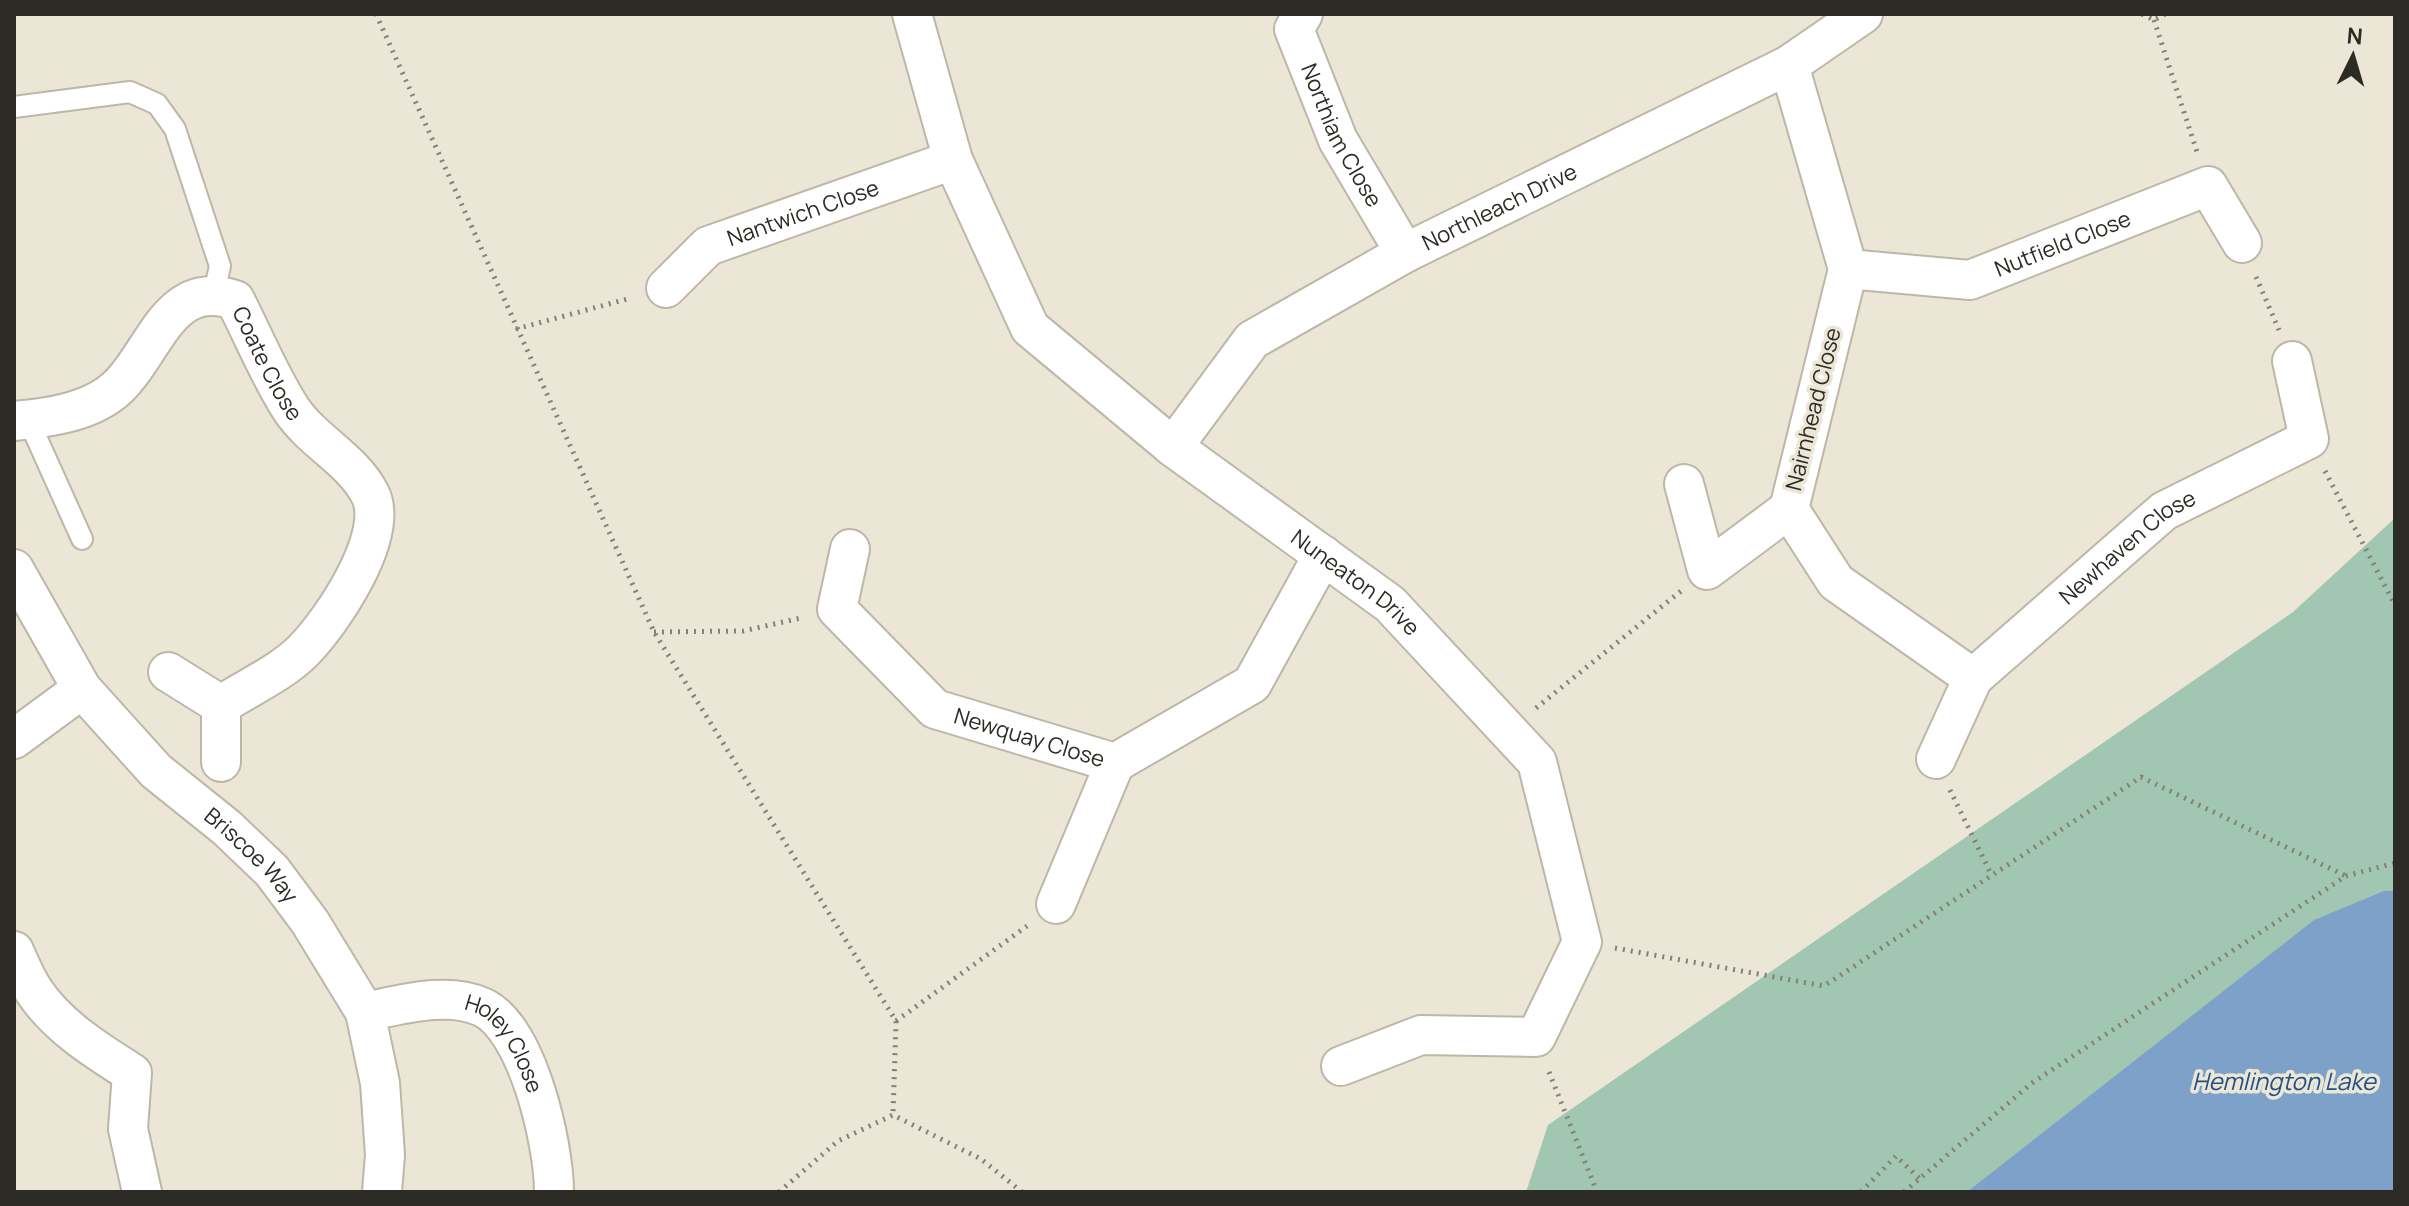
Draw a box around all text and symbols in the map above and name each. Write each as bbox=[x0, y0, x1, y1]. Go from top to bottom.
north arrow bbox=[2313, 16, 2393, 96]
text: N bbox=[2346, 20, 2364, 52]
street label: Northiam Close bbox=[1294, 59, 1389, 213]
street label: Northleach Drive bbox=[1417, 156, 1582, 257]
street label: Nantwich Close bbox=[723, 172, 883, 253]
street label: Nutfield Close bbox=[1990, 203, 2135, 284]
street label: Coate Close bbox=[225, 301, 310, 427]
street label: Nairnhead Close bbox=[1778, 324, 1848, 494]
street label: Newhaven Close bbox=[2053, 483, 2201, 611]
street label: Nuneaton Drive bbox=[1285, 522, 1427, 642]
street label: Newquay Close bbox=[950, 701, 1109, 774]
street label: Briscoe Way bbox=[198, 801, 306, 909]
street label: Holey Close bbox=[461, 987, 550, 1097]
water label: Hemlington Lake bbox=[2192, 1064, 2378, 1097]

